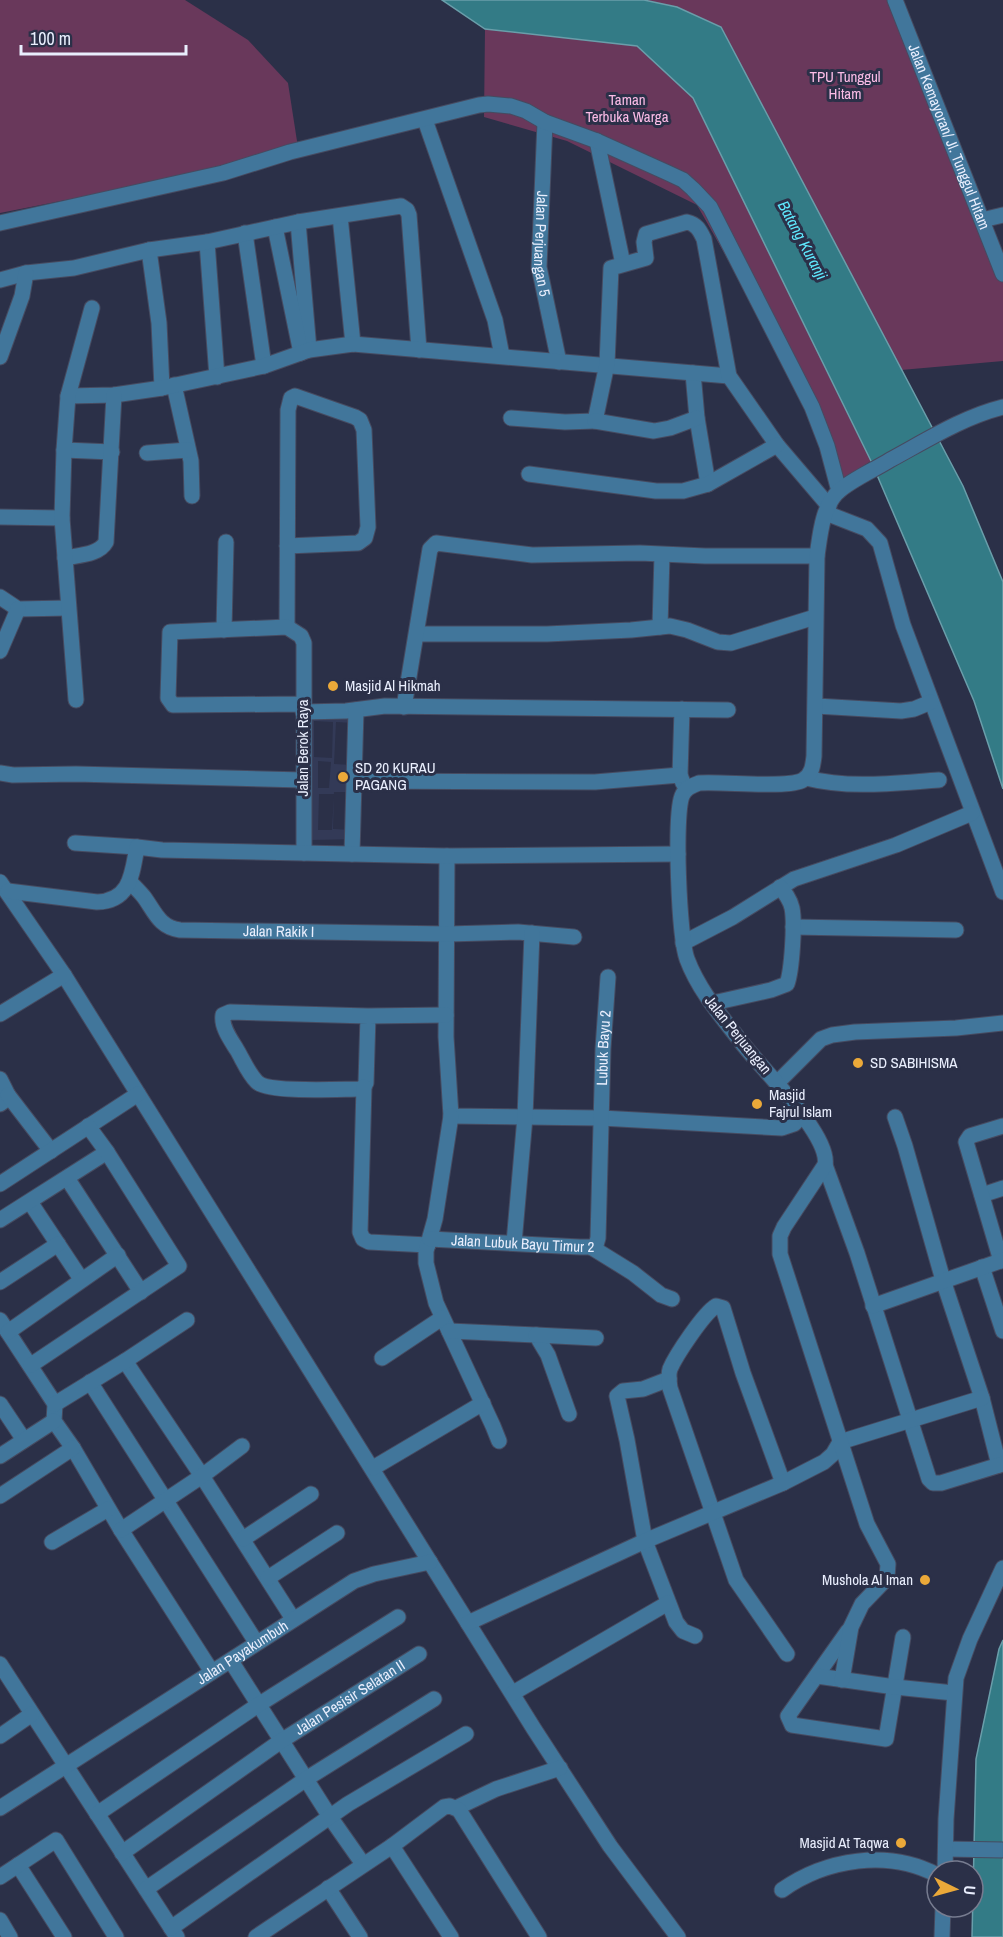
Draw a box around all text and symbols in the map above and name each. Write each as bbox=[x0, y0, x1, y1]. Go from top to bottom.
scale bar bbox=[21, 18, 186, 56]
text: 100 m bbox=[30, 26, 71, 51]
street label: Jalan Kemayoran/ Jl. Tunggul Hitam bbox=[903, 41, 995, 232]
park label: TPU Tunggul Hitam bbox=[809, 66, 881, 104]
park label: Taman Terbuka Warga bbox=[586, 89, 669, 127]
street label: Jalan Perjuangan 5 bbox=[529, 190, 556, 298]
water label: Batang Kuranji bbox=[773, 197, 833, 284]
place label: Masjid Al Hikmah bbox=[345, 675, 441, 696]
marker: Masjid Al Hikmah bbox=[326, 679, 340, 693]
street label: Jalan Berok Raya bbox=[292, 699, 313, 797]
place label: SD 20 KURAU PAGANG bbox=[355, 757, 436, 795]
marker: SD 20 KURAU PAGANG bbox=[336, 770, 350, 784]
street label: Jalan Rakik I bbox=[243, 920, 314, 942]
street label: Jalan Perjuangan bbox=[700, 991, 777, 1078]
street label: Lubuk Bayu 2 bbox=[591, 1009, 616, 1086]
place label: SD SABIHISMA bbox=[870, 1052, 958, 1073]
marker: SD SABIHISMA bbox=[851, 1056, 865, 1070]
place label: Masjid Fajrul Islam bbox=[769, 1084, 832, 1122]
marker: Masjid Fajrul Islam bbox=[750, 1097, 764, 1111]
street label: Jalan Lubuk Bayu Timur 2 bbox=[451, 1229, 595, 1257]
place label: Mushola Al Iman bbox=[822, 1569, 913, 1590]
marker: Mushola Al Iman bbox=[918, 1573, 932, 1587]
street label: Jalan Payakumbuh bbox=[192, 1615, 292, 1689]
street label: Jalan Pesisir Selatan II bbox=[291, 1654, 409, 1740]
place label: Masjid At Taqwa bbox=[799, 1832, 889, 1853]
marker: Masjid At Taqwa bbox=[894, 1836, 908, 1850]
north arrow bbox=[925, 1859, 985, 1919]
text: U bbox=[959, 1885, 981, 1896]

